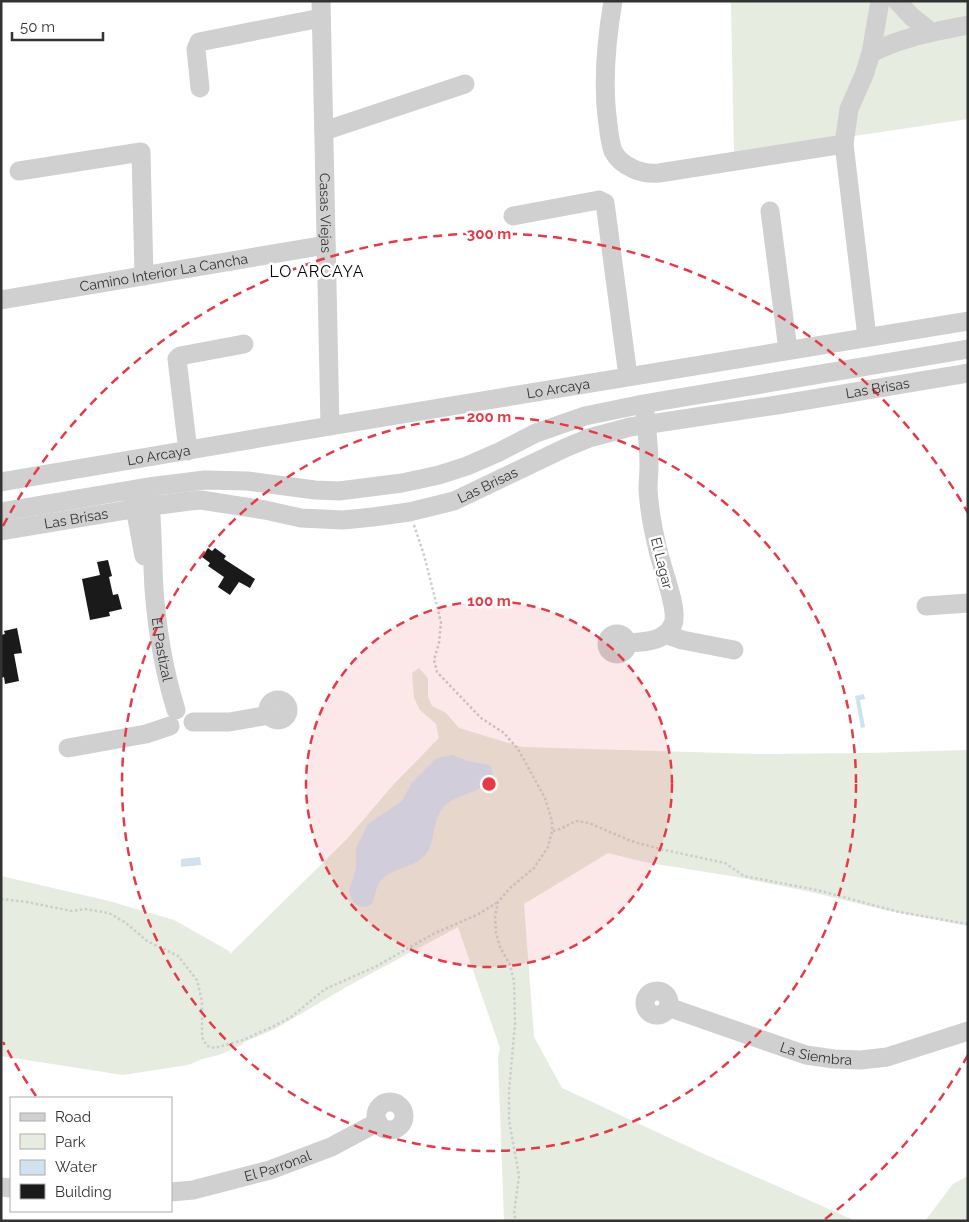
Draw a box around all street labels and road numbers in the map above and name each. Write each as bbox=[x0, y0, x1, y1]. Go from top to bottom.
street label: Casas Viejas bbox=[317, 173, 334, 253]
street label: Camino Interior La Cancha bbox=[78, 250, 249, 295]
street label: Lo Arcaya bbox=[525, 375, 591, 402]
street label: Las Brisas bbox=[844, 375, 911, 401]
street label: Lo Arcaya bbox=[126, 442, 192, 468]
street label: Las Brisas bbox=[455, 464, 520, 506]
street label: Las Brisas bbox=[43, 505, 109, 532]
street label: El Lagar bbox=[648, 536, 676, 590]
street label: El Pastizal bbox=[149, 616, 176, 683]
street label: La Siembra bbox=[778, 1039, 852, 1068]
street label: El Parronal bbox=[243, 1147, 313, 1184]

